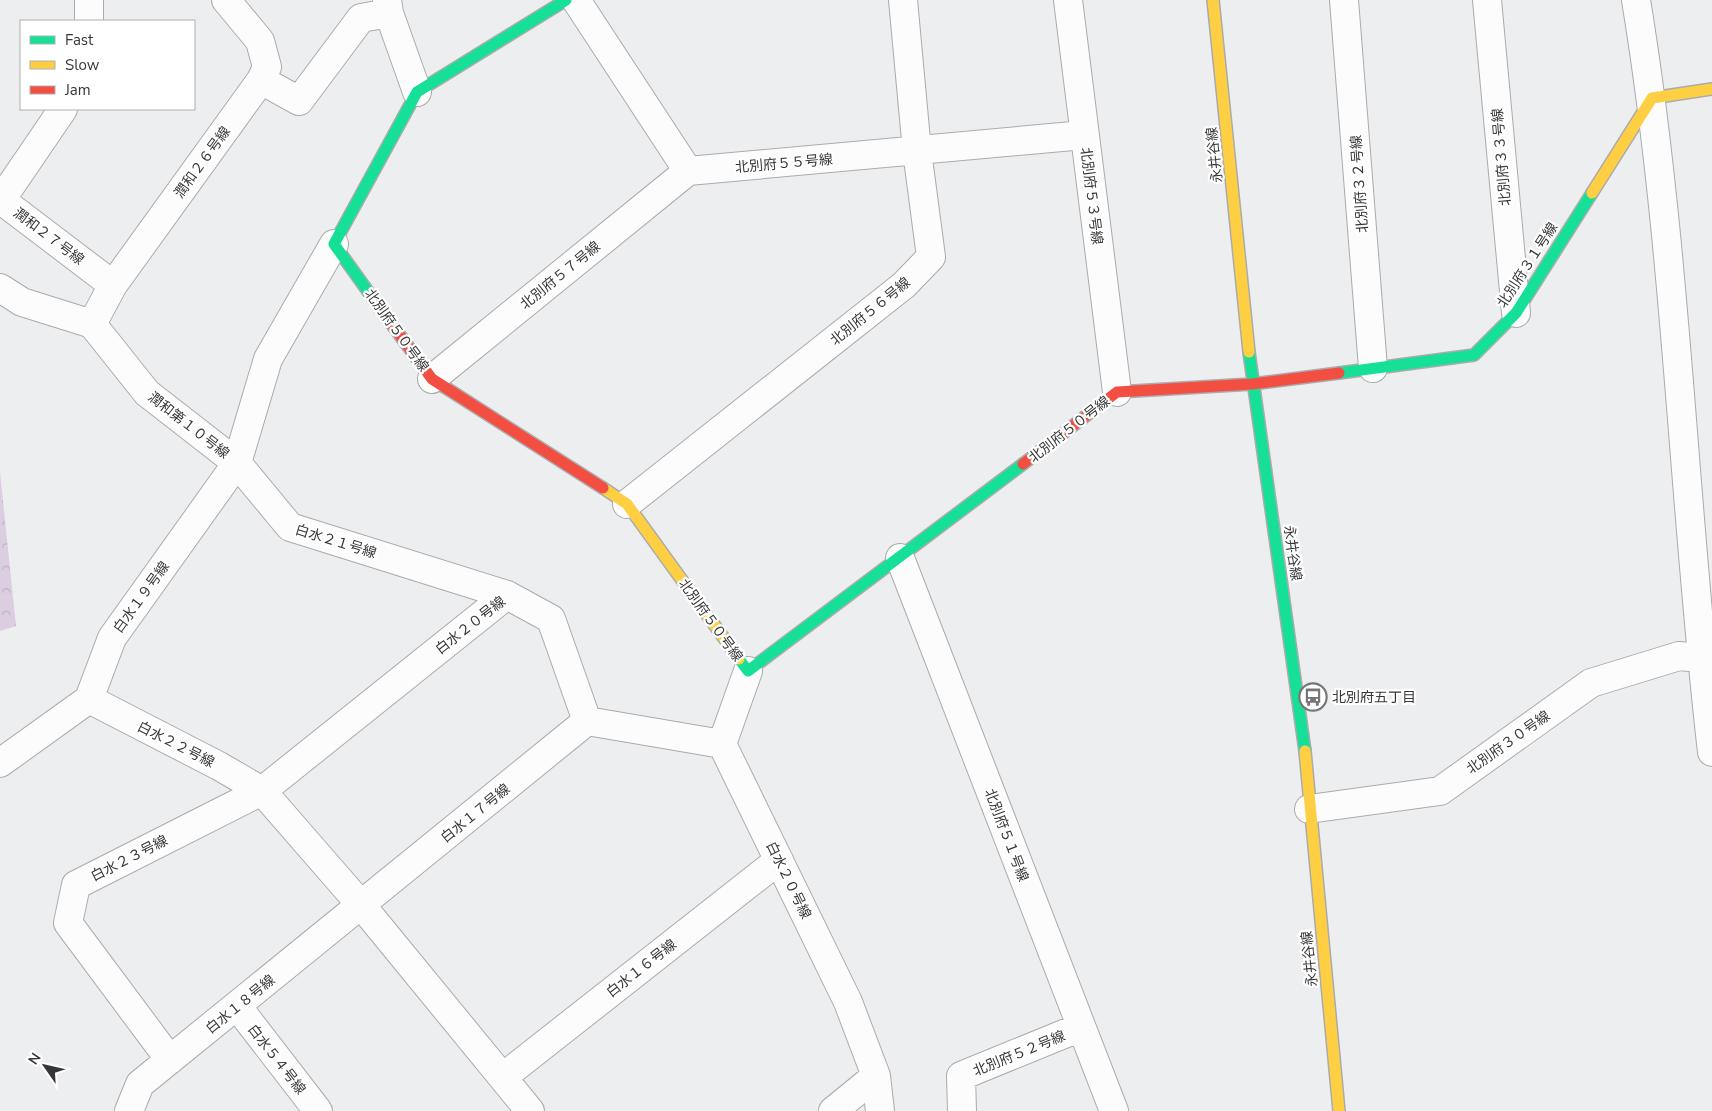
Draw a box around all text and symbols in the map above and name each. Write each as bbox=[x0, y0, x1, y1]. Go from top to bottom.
legend bbox=[20, 20, 195, 110]
text: Fast bbox=[65, 30, 94, 50]
text: Slow bbox=[65, 55, 100, 75]
text: Jam bbox=[64, 80, 91, 100]
street label: 北別府３３号線 bbox=[1488, 107, 1515, 207]
street label: 潤和２６号線 bbox=[170, 123, 235, 202]
street label: 永井谷線 bbox=[1202, 126, 1227, 184]
street label: 北別府３２号線 bbox=[1347, 134, 1372, 234]
street label: 北別府５３号線 bbox=[1076, 146, 1107, 246]
street label: 北別府５５号線 bbox=[734, 150, 834, 177]
street label: 潤和２７号線 bbox=[9, 204, 88, 269]
street label: 北別府３１号線 bbox=[1493, 219, 1562, 312]
street label: 北別府５７号線 bbox=[516, 237, 604, 314]
street label: 北別府５６号線 bbox=[826, 273, 914, 350]
street label: 北別府５０号線 bbox=[360, 285, 433, 376]
street label: 潤和第１０号線 bbox=[144, 388, 233, 463]
street label: 北別府５０号線 bbox=[1025, 392, 1114, 467]
street label: 白水２１号線 bbox=[293, 520, 379, 563]
street label: 永井谷線 bbox=[1279, 524, 1306, 582]
street label: 白水１９号線 bbox=[109, 558, 174, 637]
street label: 北別府５０号線 bbox=[674, 575, 747, 666]
street label: 白水２０号線 bbox=[431, 592, 509, 659]
bus stop icon: 北別府五丁目 bbox=[1298, 682, 1328, 712]
place label: 北別府五丁目 bbox=[1332, 688, 1416, 707]
street label: 北別府３０号線 bbox=[1463, 707, 1554, 778]
street label: 白水２２号線 bbox=[134, 717, 218, 772]
street label: 白水１７号線 bbox=[437, 780, 514, 847]
street label: 北別府５１号線 bbox=[980, 786, 1033, 884]
street label: 白水２３号線 bbox=[87, 831, 171, 886]
street label: 白水２０号線 bbox=[762, 838, 816, 922]
street label: 永井谷線 bbox=[1297, 930, 1322, 988]
street label: 白水１６号線 bbox=[602, 935, 680, 1002]
street label: 白水１８号線 bbox=[202, 971, 279, 1038]
street label: 白水５４号線 bbox=[243, 1020, 310, 1098]
street label: 北別府５２号線 bbox=[970, 1026, 1068, 1081]
north arrow bbox=[20, 1041, 70, 1091]
text: N bbox=[24, 1049, 45, 1069]

